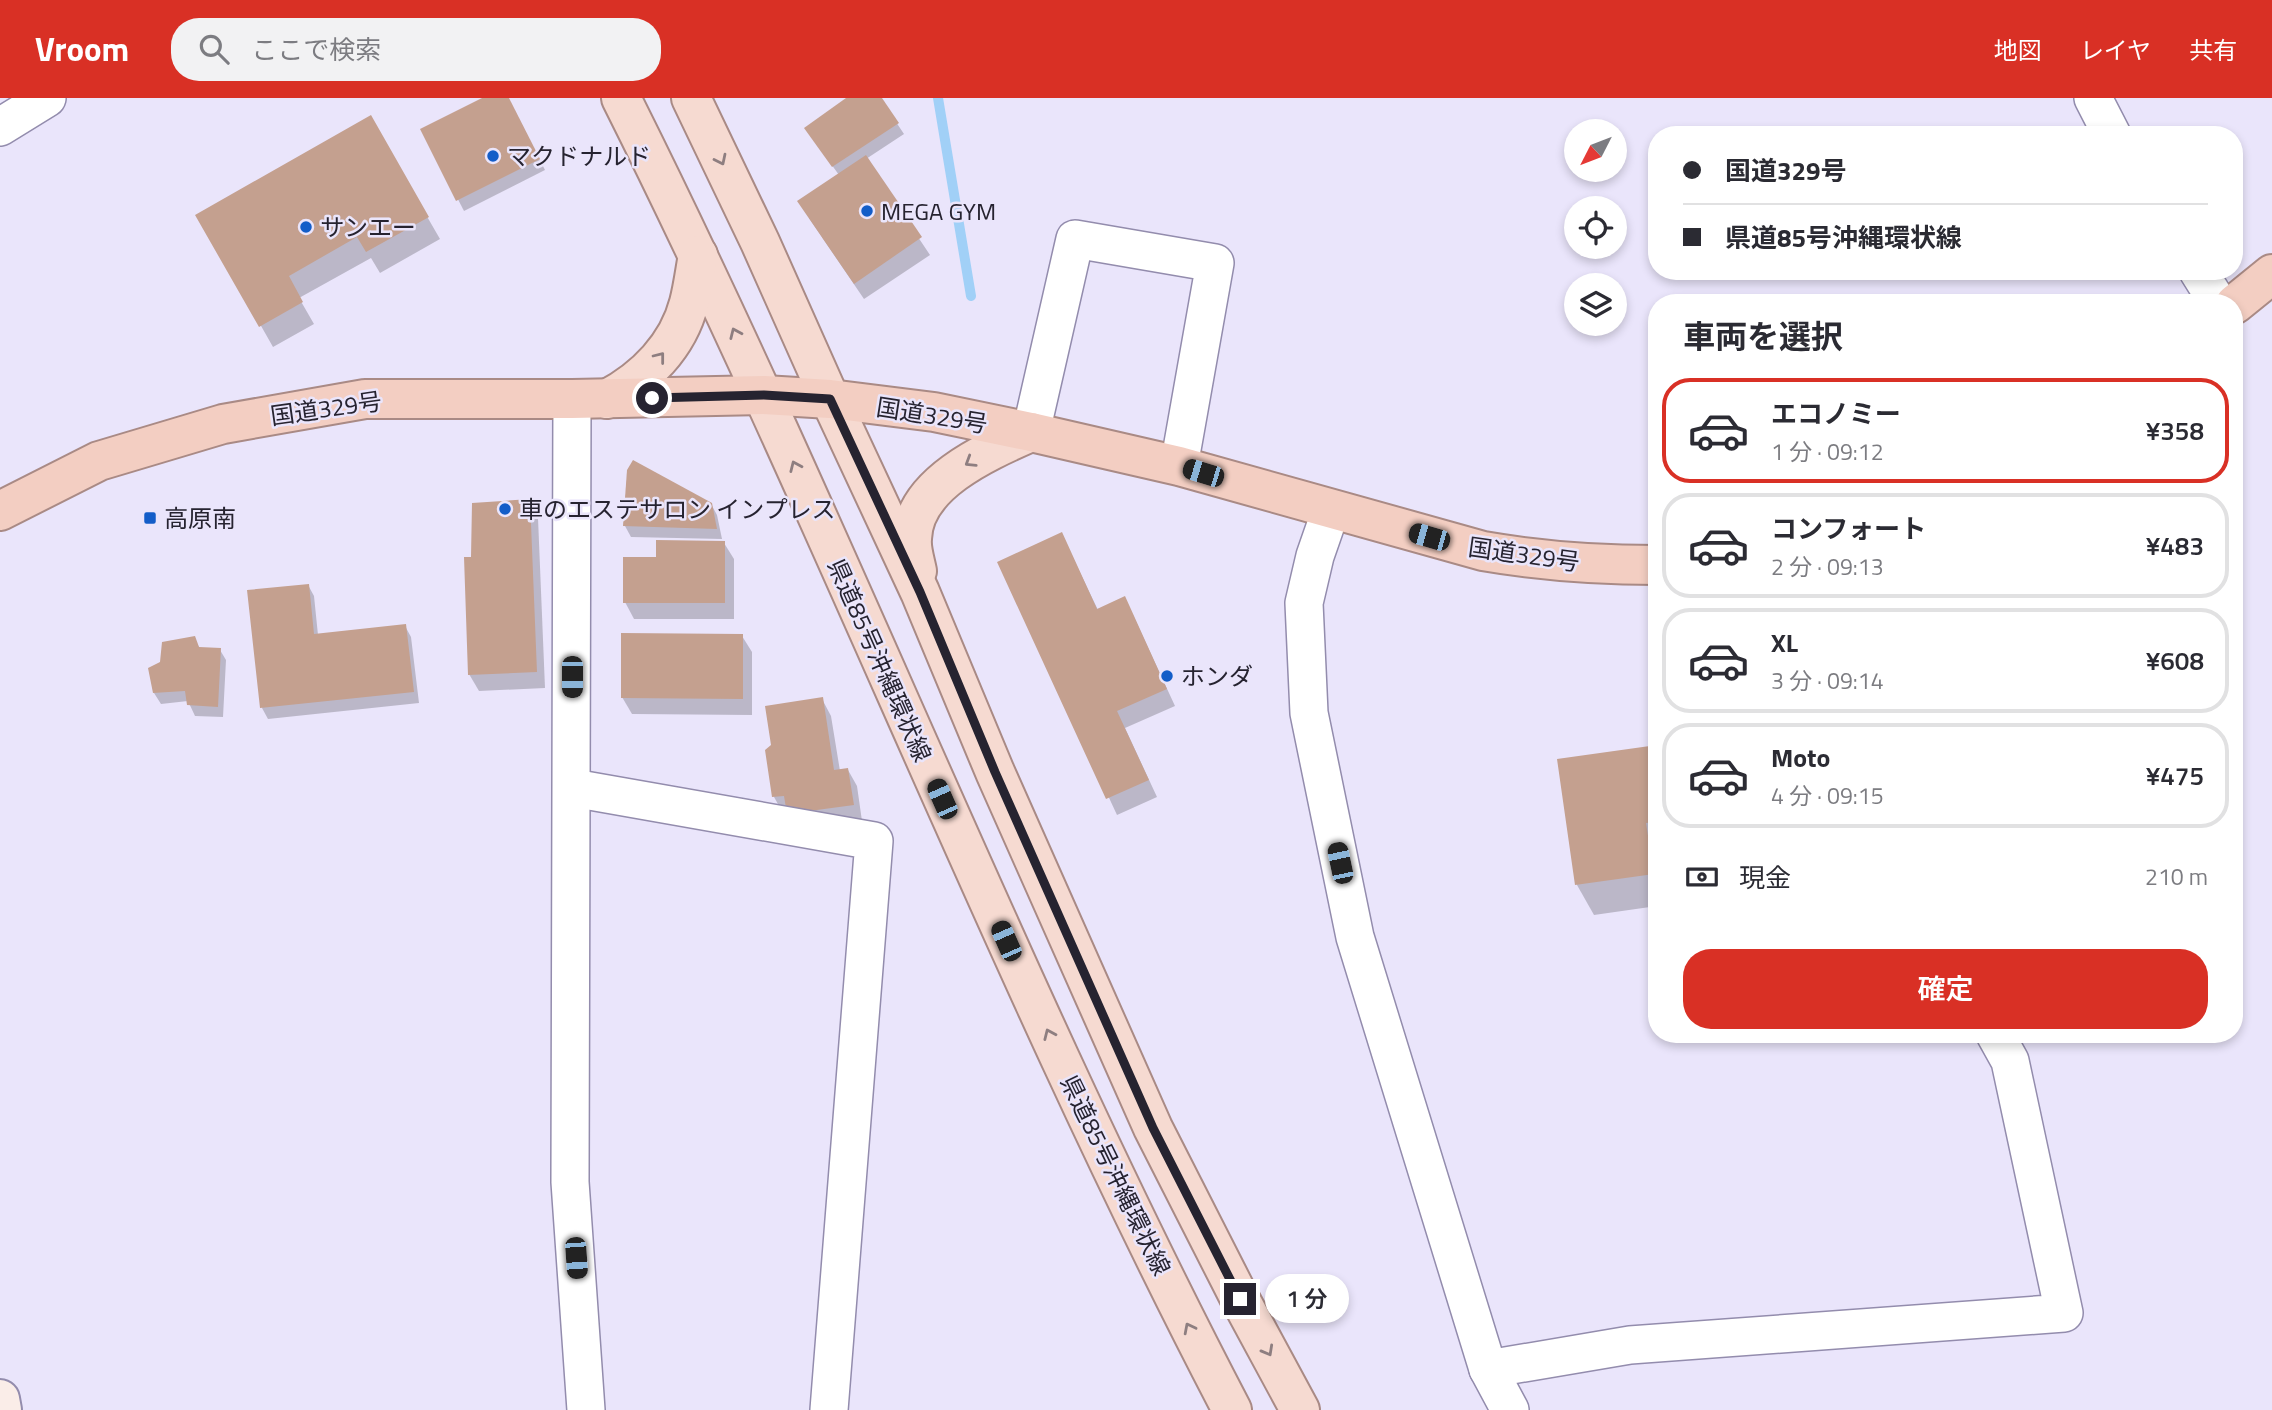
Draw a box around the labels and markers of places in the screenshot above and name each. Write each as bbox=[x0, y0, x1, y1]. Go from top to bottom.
place label: マクドナルド bbox=[507, 138, 651, 174]
marker: マクドナルド bbox=[485, 148, 501, 164]
place label: MEGA GYM bbox=[881, 193, 996, 229]
marker: MEGA GYM bbox=[859, 203, 875, 219]
place label: サンエー bbox=[320, 209, 416, 245]
marker: サンエー bbox=[298, 219, 314, 235]
place label: 車のエステサロン インプレス bbox=[519, 491, 836, 527]
place label: 高原南 bbox=[164, 500, 236, 536]
marker: 車のエステサロン インプレス bbox=[497, 501, 513, 517]
marker: 高原南 bbox=[142, 510, 158, 526]
place label: ホンダ bbox=[1181, 658, 1253, 694]
marker: ホンダ bbox=[1159, 668, 1175, 684]

